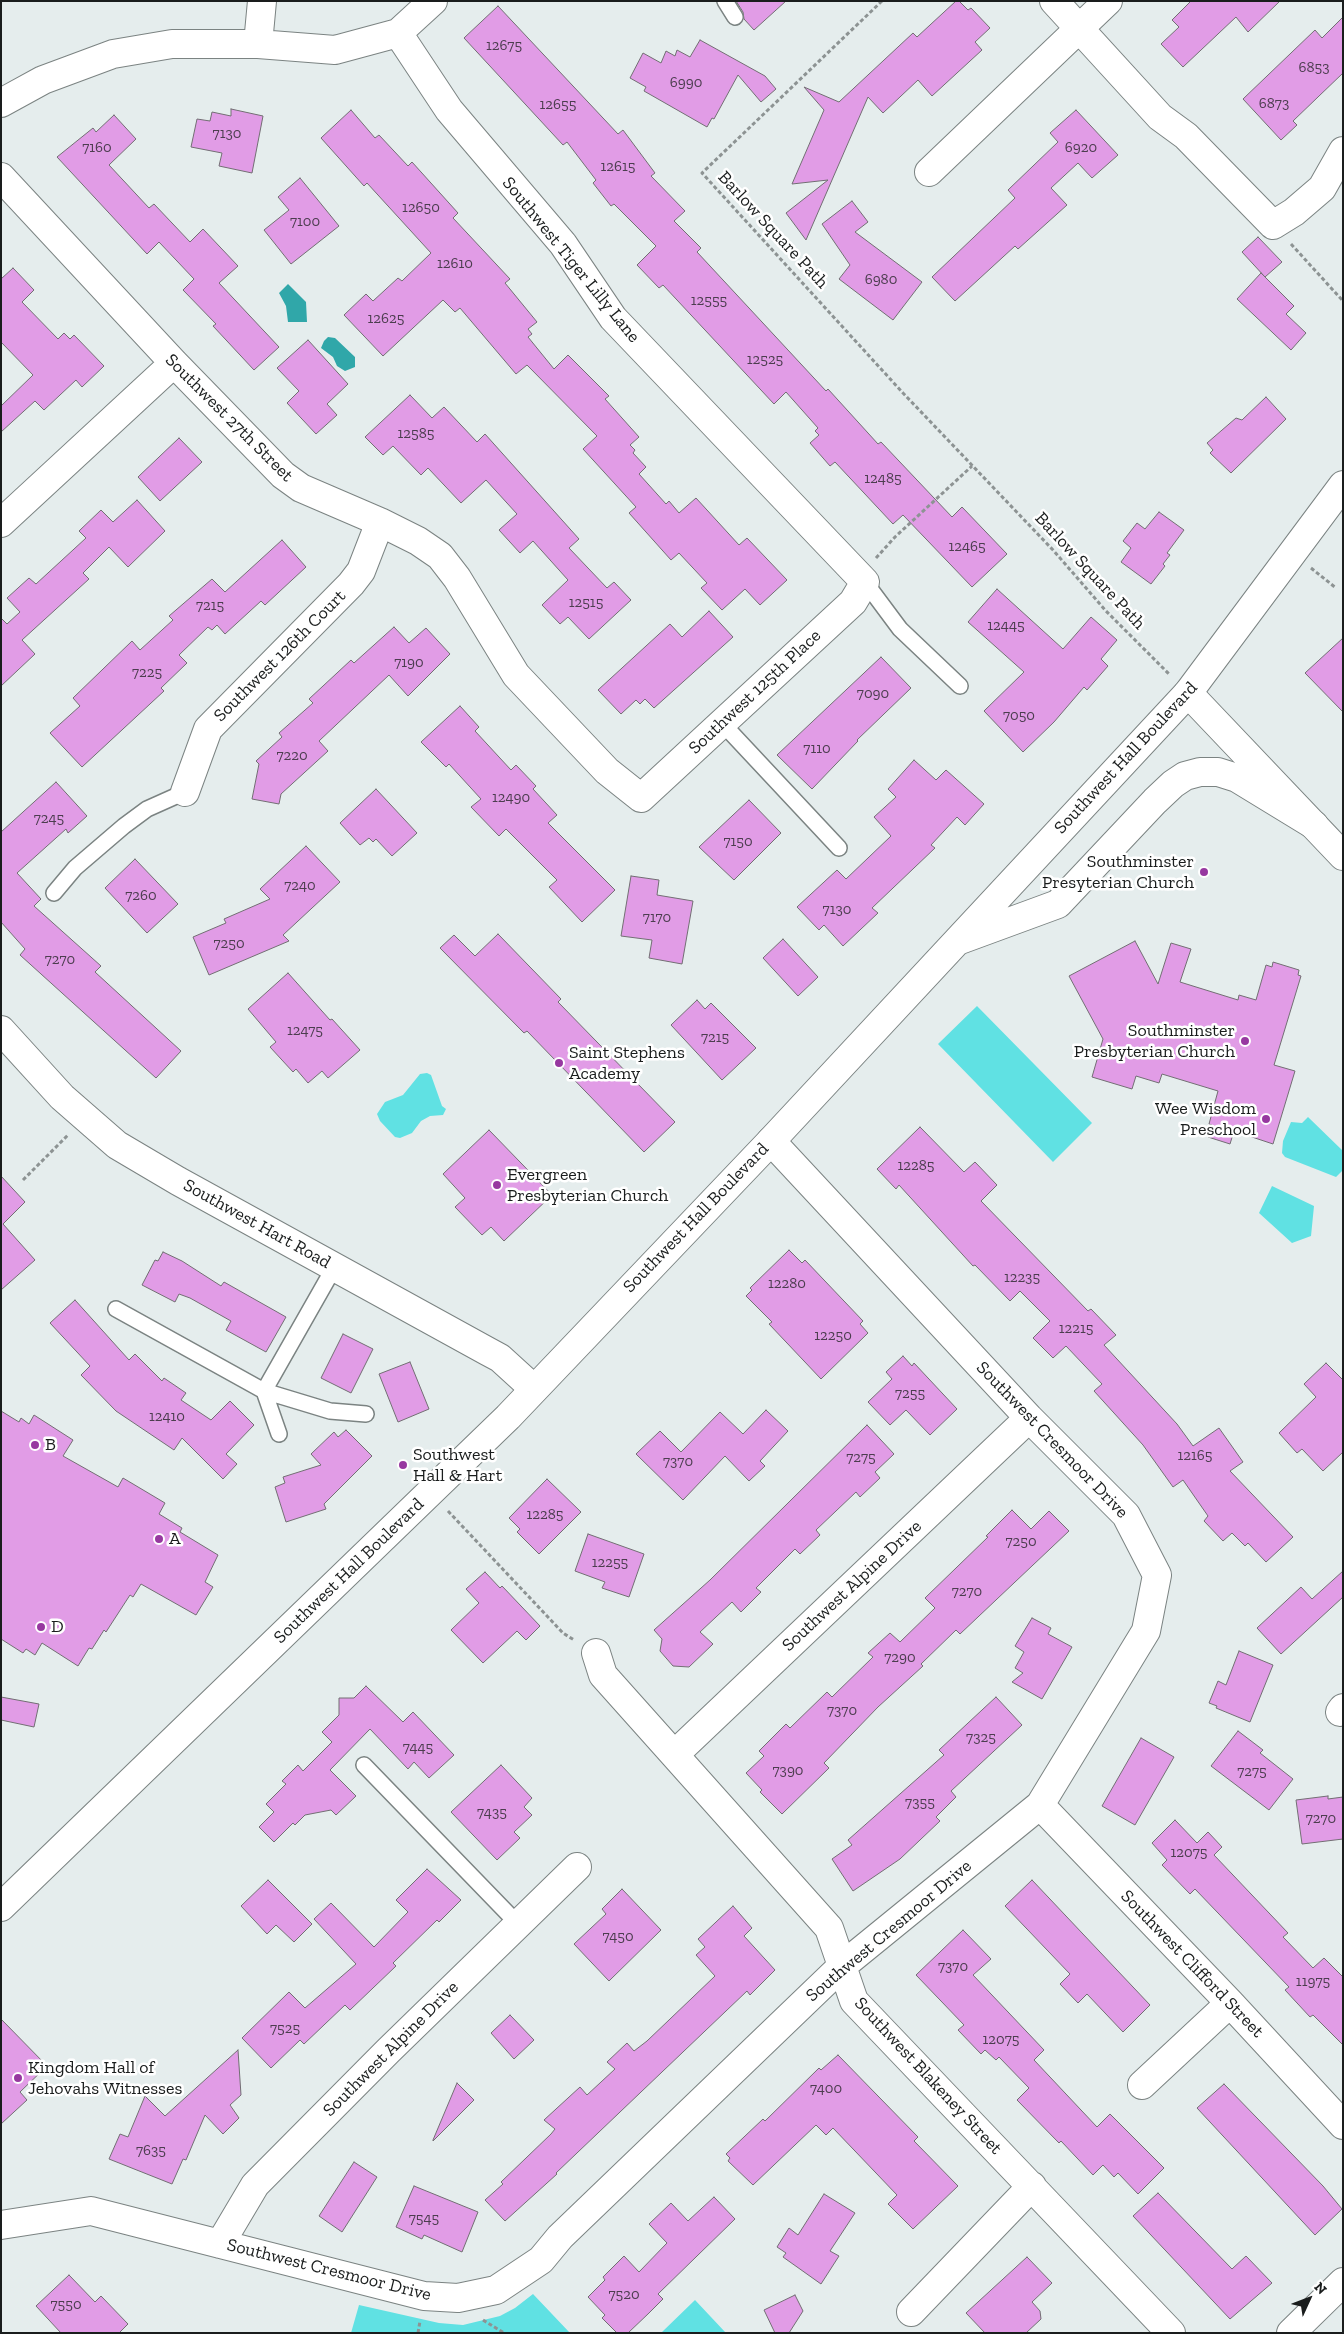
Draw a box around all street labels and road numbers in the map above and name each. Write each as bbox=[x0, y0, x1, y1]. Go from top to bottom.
street label: Barlow Square Path bbox=[713, 167, 833, 293]
street label: Southwest Tiger Lilly Lane bbox=[497, 173, 645, 347]
street label: Southwest 27th Street bbox=[161, 350, 297, 486]
street label: Barlow Square Path bbox=[1030, 508, 1150, 634]
street label: Southwest 126th Court bbox=[209, 585, 351, 727]
street label: Southwest 125th Place bbox=[684, 625, 826, 759]
street label: Southwest Hall Boulevard bbox=[1050, 677, 1202, 839]
street label: Southwest Hall Boulevard bbox=[619, 1138, 773, 1298]
street label: Southwest Hart Road bbox=[180, 1175, 334, 1273]
street label: Southwest Cresmoor Drive bbox=[971, 1357, 1133, 1523]
street label: Southwest Hall Boulevard bbox=[269, 1494, 429, 1648]
street label: Southwest Alpine Drive bbox=[778, 1516, 926, 1656]
street label: Southwest Cresmoor Drive bbox=[802, 1855, 976, 2007]
street label: Southwest Clifford Street bbox=[1116, 1886, 1268, 2042]
street label: Southwest Alpine Drive bbox=[319, 1977, 463, 2121]
street label: Southwest Blakeney Street bbox=[850, 1993, 1006, 2159]
street label: Southwest Cresmoor Drive bbox=[225, 2234, 433, 2306]

